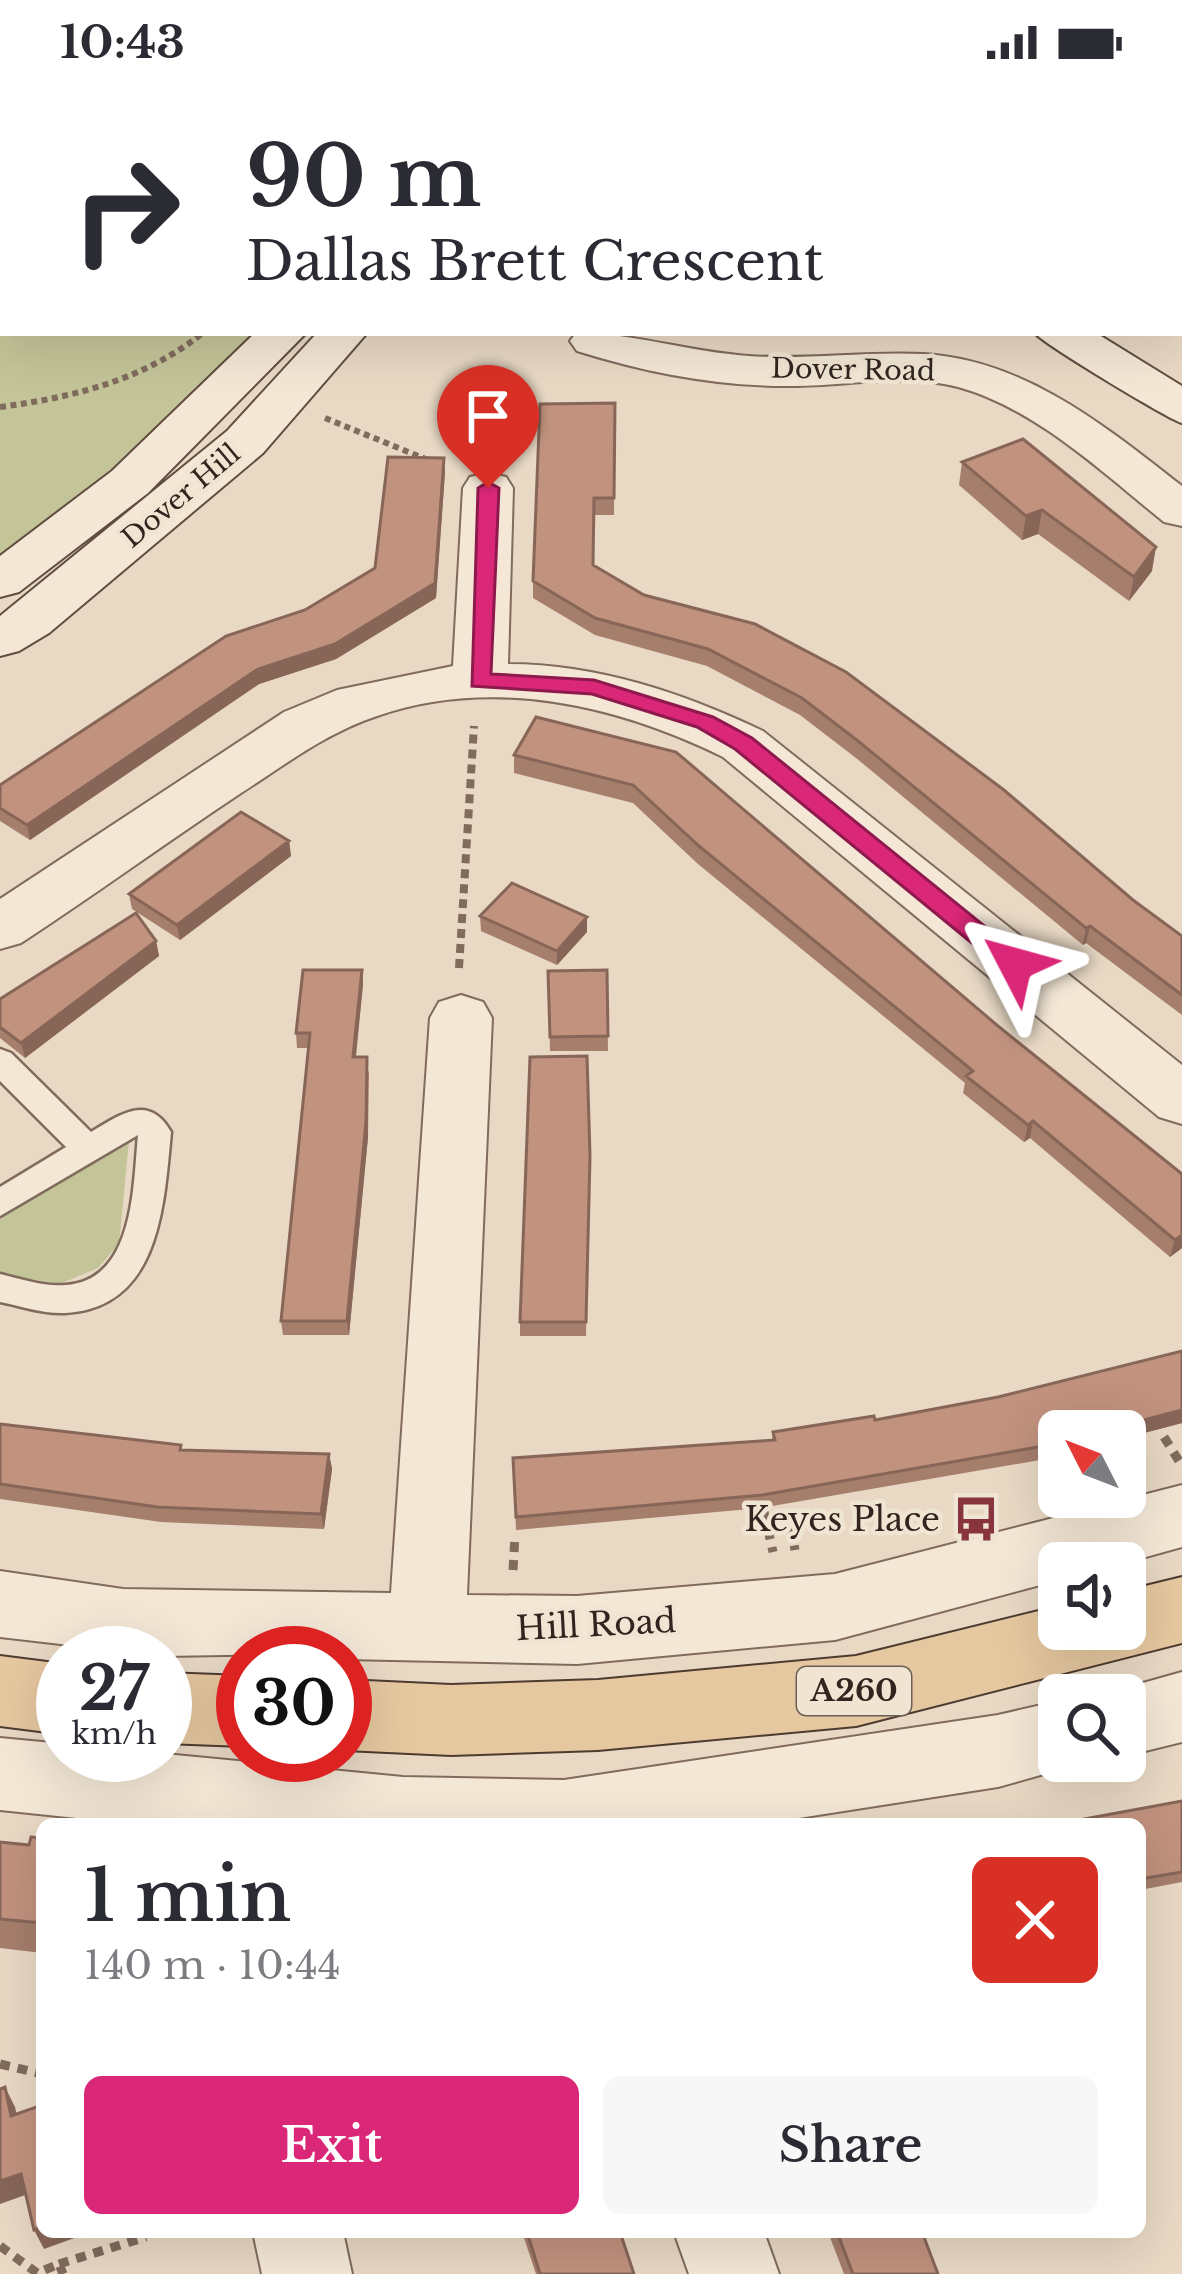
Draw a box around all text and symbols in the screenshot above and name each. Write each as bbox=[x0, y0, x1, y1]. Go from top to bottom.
text: 10:43 bbox=[60, 14, 185, 70]
text: 90 m bbox=[246, 125, 481, 229]
icon: right bbox=[48, 132, 204, 288]
text: Dallas Brett Crescent bbox=[246, 228, 824, 295]
street label: Dover Road bbox=[771, 352, 935, 387]
pin bbox=[437, 365, 539, 488]
icon: arrive bbox=[455, 383, 521, 449]
street label: Dover Hill bbox=[115, 437, 247, 555]
position arrow bbox=[952, 901, 1078, 1027]
north arrow bbox=[1038, 1410, 1146, 1518]
map controls bbox=[1038, 1410, 1146, 1782]
bus stop icon: Keyes Place bbox=[951, 1494, 1001, 1544]
place label: Keyes Place bbox=[745, 1499, 940, 1540]
button: sound bbox=[1038, 1542, 1146, 1650]
street label: Hill Road bbox=[515, 1600, 677, 1649]
speed limit sign: 30 bbox=[216, 1626, 372, 1782]
text: 27 bbox=[79, 1652, 149, 1726]
road number: A260 bbox=[797, 1667, 911, 1715]
button: search bbox=[1038, 1674, 1146, 1782]
text: km/h bbox=[71, 1715, 157, 1752]
text: 1 min bbox=[84, 1851, 291, 1940]
button: close bbox=[972, 1857, 1098, 1983]
text: 140 m · 10:44 bbox=[84, 1941, 341, 1990]
button: Exit bbox=[84, 2076, 579, 2214]
button: Share bbox=[603, 2076, 1098, 2214]

